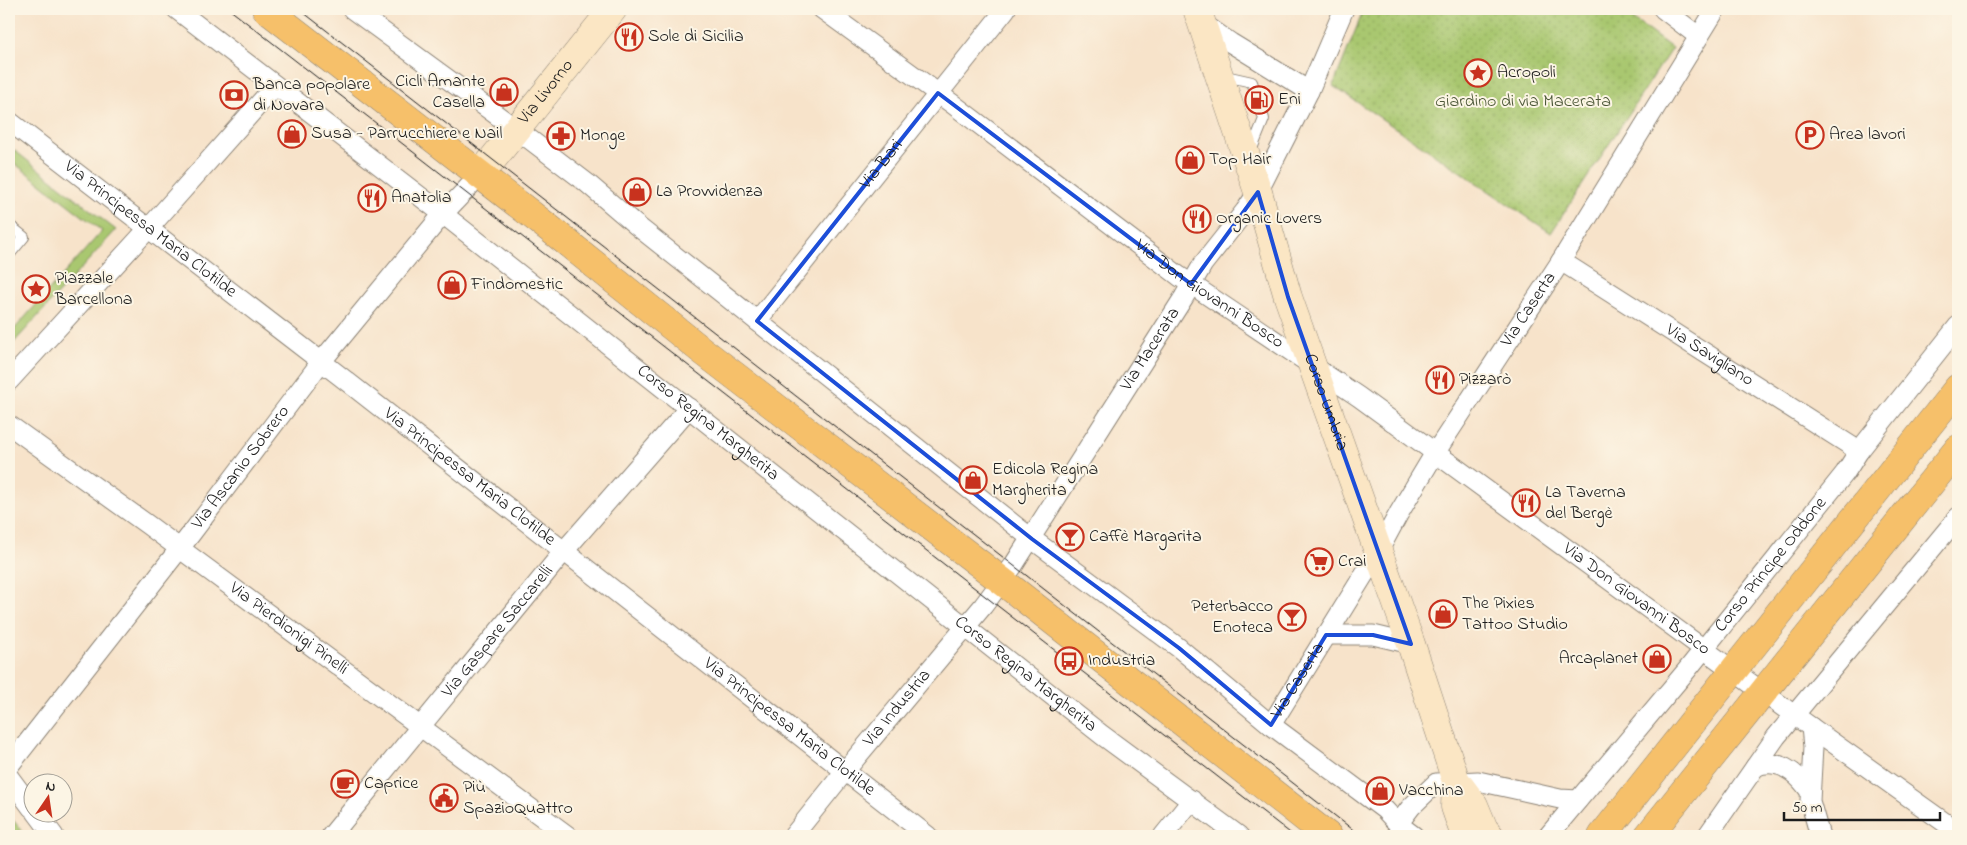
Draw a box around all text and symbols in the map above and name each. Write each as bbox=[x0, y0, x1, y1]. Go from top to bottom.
restaurant icon: Sole di Sicilia bbox=[614, 22, 644, 52]
place label: Sole di Sicilia bbox=[648, 24, 744, 50]
street label: Via Livorno bbox=[511, 54, 580, 131]
place icon: Acropoli bbox=[1463, 58, 1493, 88]
place label: Acropoli bbox=[1497, 60, 1556, 86]
place label: Cicli Amante Casella bbox=[395, 69, 486, 116]
place label: Banca popolare di Novara bbox=[252, 72, 371, 119]
shop icon: Cicli Amante Casella bbox=[489, 77, 519, 107]
bank icon: Banca popolare di Novara bbox=[219, 80, 249, 110]
fuel station icon: Eni bbox=[1244, 85, 1274, 115]
place label: Eni bbox=[1278, 87, 1301, 113]
park label: Giardino di via Macerata bbox=[1435, 89, 1611, 115]
shop icon: Susa - Parrucchiere e Nail bbox=[277, 119, 307, 149]
parking icon: Area lavori bbox=[1795, 120, 1825, 150]
place label: Susa - Parrucchiere e Nail bbox=[311, 121, 503, 147]
pharmacy icon: Monge bbox=[546, 121, 576, 151]
place label: Area lavori bbox=[1829, 122, 1906, 148]
place label: Monge bbox=[580, 123, 626, 150]
street label: Via Bari bbox=[853, 134, 910, 196]
shop icon: Top Hair bbox=[1175, 145, 1205, 175]
place label: Top Hair bbox=[1209, 147, 1272, 173]
street label: Via Principessa Maria Clotilde bbox=[57, 154, 243, 305]
shop icon: La Provvidenza bbox=[622, 177, 652, 207]
place label: La Provvidenza bbox=[656, 179, 763, 205]
restaurant icon: Anatolia bbox=[357, 183, 387, 213]
place label: Anatolia bbox=[391, 185, 452, 211]
restaurant icon: Organic Lovers bbox=[1182, 204, 1212, 234]
place label: Organic Lovers bbox=[1216, 206, 1322, 233]
street label: Via Don Giovanni Bosco bbox=[1128, 233, 1289, 356]
place label: Piazzale Barcellona bbox=[54, 266, 132, 313]
street label: Via Caserta bbox=[1494, 267, 1563, 353]
shop icon: Findomestic bbox=[437, 270, 467, 300]
place label: Findomestic bbox=[470, 272, 563, 298]
place icon: Piazzale Barcellona bbox=[21, 274, 51, 304]
street label: Via Macerata bbox=[1114, 302, 1187, 397]
street label: Via Savigliano bbox=[1659, 317, 1759, 393]
street label: Corso Umbria bbox=[1296, 350, 1355, 455]
street label: Corso Regina Margherita bbox=[631, 359, 785, 488]
restaurant icon: Pizzarò bbox=[1425, 365, 1455, 395]
place label: Pizzarò bbox=[1459, 367, 1511, 393]
street label: Via Ascanio Sobrero bbox=[185, 400, 297, 536]
street label: Via Principessa Maria Clotilde bbox=[377, 401, 562, 553]
place label: Edicola Regina Margherita bbox=[992, 457, 1098, 505]
shop icon: Edicola Regina Margherita bbox=[958, 465, 988, 495]
place label: La Taverna del Bergè bbox=[1545, 480, 1626, 528]
restaurant icon: La Taverna del Bergè bbox=[1511, 488, 1541, 518]
street label: Corso Principe Oddone bbox=[1709, 491, 1834, 638]
bar icon: Caffè Margarita bbox=[1055, 522, 1085, 552]
place label: Caffè Margarita bbox=[1089, 524, 1202, 551]
street label: Via Don Giovanni Bosco bbox=[1556, 536, 1715, 662]
supermarket icon: Crai bbox=[1304, 547, 1334, 577]
place label: Crai bbox=[1338, 549, 1366, 575]
street label: Via Gaspare Saccarelli bbox=[435, 560, 560, 704]
street label: Via Pierdionigi Pinelli bbox=[223, 575, 354, 682]
place label: The Pixies Tattoo Studio bbox=[1462, 591, 1568, 638]
place label: Peterbacco Enoteca bbox=[1191, 594, 1273, 641]
shop icon: The Pixies Tattoo Studio bbox=[1428, 599, 1458, 629]
bar icon: Peterbacco Enoteca bbox=[1277, 602, 1307, 632]
street label: Corso Regina Margherita bbox=[949, 610, 1102, 739]
street label: Via Caserta bbox=[1264, 638, 1332, 725]
shop icon: Arcaplanet bbox=[1642, 644, 1672, 674]
bus stop icon: Industria bbox=[1054, 646, 1084, 676]
place label: Arcaplanet bbox=[1559, 646, 1638, 672]
place label: Industria bbox=[1088, 648, 1155, 674]
street label: Via Principessa Maria Clotilde bbox=[697, 651, 881, 804]
street label: Via Industria bbox=[857, 664, 938, 754]
cafe icon: Caprice bbox=[330, 769, 360, 799]
place label: Caprice bbox=[364, 771, 419, 797]
north arrow bbox=[22, 772, 72, 822]
place label: Più SpazioQuattro bbox=[463, 775, 573, 822]
text: N bbox=[44, 776, 58, 798]
shop icon: Vacchina bbox=[1365, 776, 1395, 806]
place label: Vacchina bbox=[1398, 778, 1464, 804]
public building icon: Più SpazioQuattro bbox=[429, 783, 459, 813]
scale bar bbox=[1784, 790, 1941, 822]
text: 50 m bbox=[1792, 797, 1823, 819]

